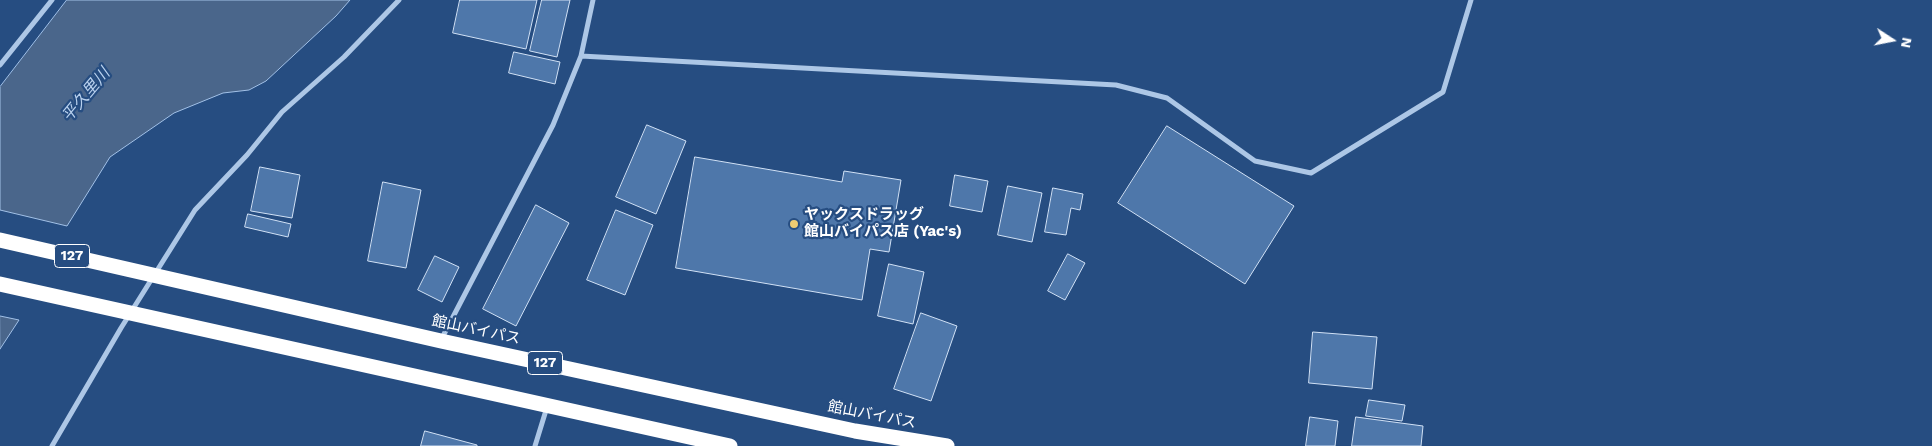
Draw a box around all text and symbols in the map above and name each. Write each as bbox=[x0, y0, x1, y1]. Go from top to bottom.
north arrow bbox=[1867, 15, 1917, 65]
text: N bbox=[1898, 36, 1916, 49]
water label: 平久里川 bbox=[58, 64, 114, 126]
place label: ヤックスドラッグ 館山バイパス店 (Yac's) bbox=[804, 206, 962, 241]
marker: ヤックスドラッグ 館山バイパス店 (Yac's) bbox=[788, 218, 800, 230]
road number: 127 bbox=[54, 245, 90, 268]
street label: 館山バイパス bbox=[430, 312, 522, 348]
road number: 127 bbox=[528, 352, 562, 374]
street label: 館山バイパス bbox=[826, 398, 918, 432]

